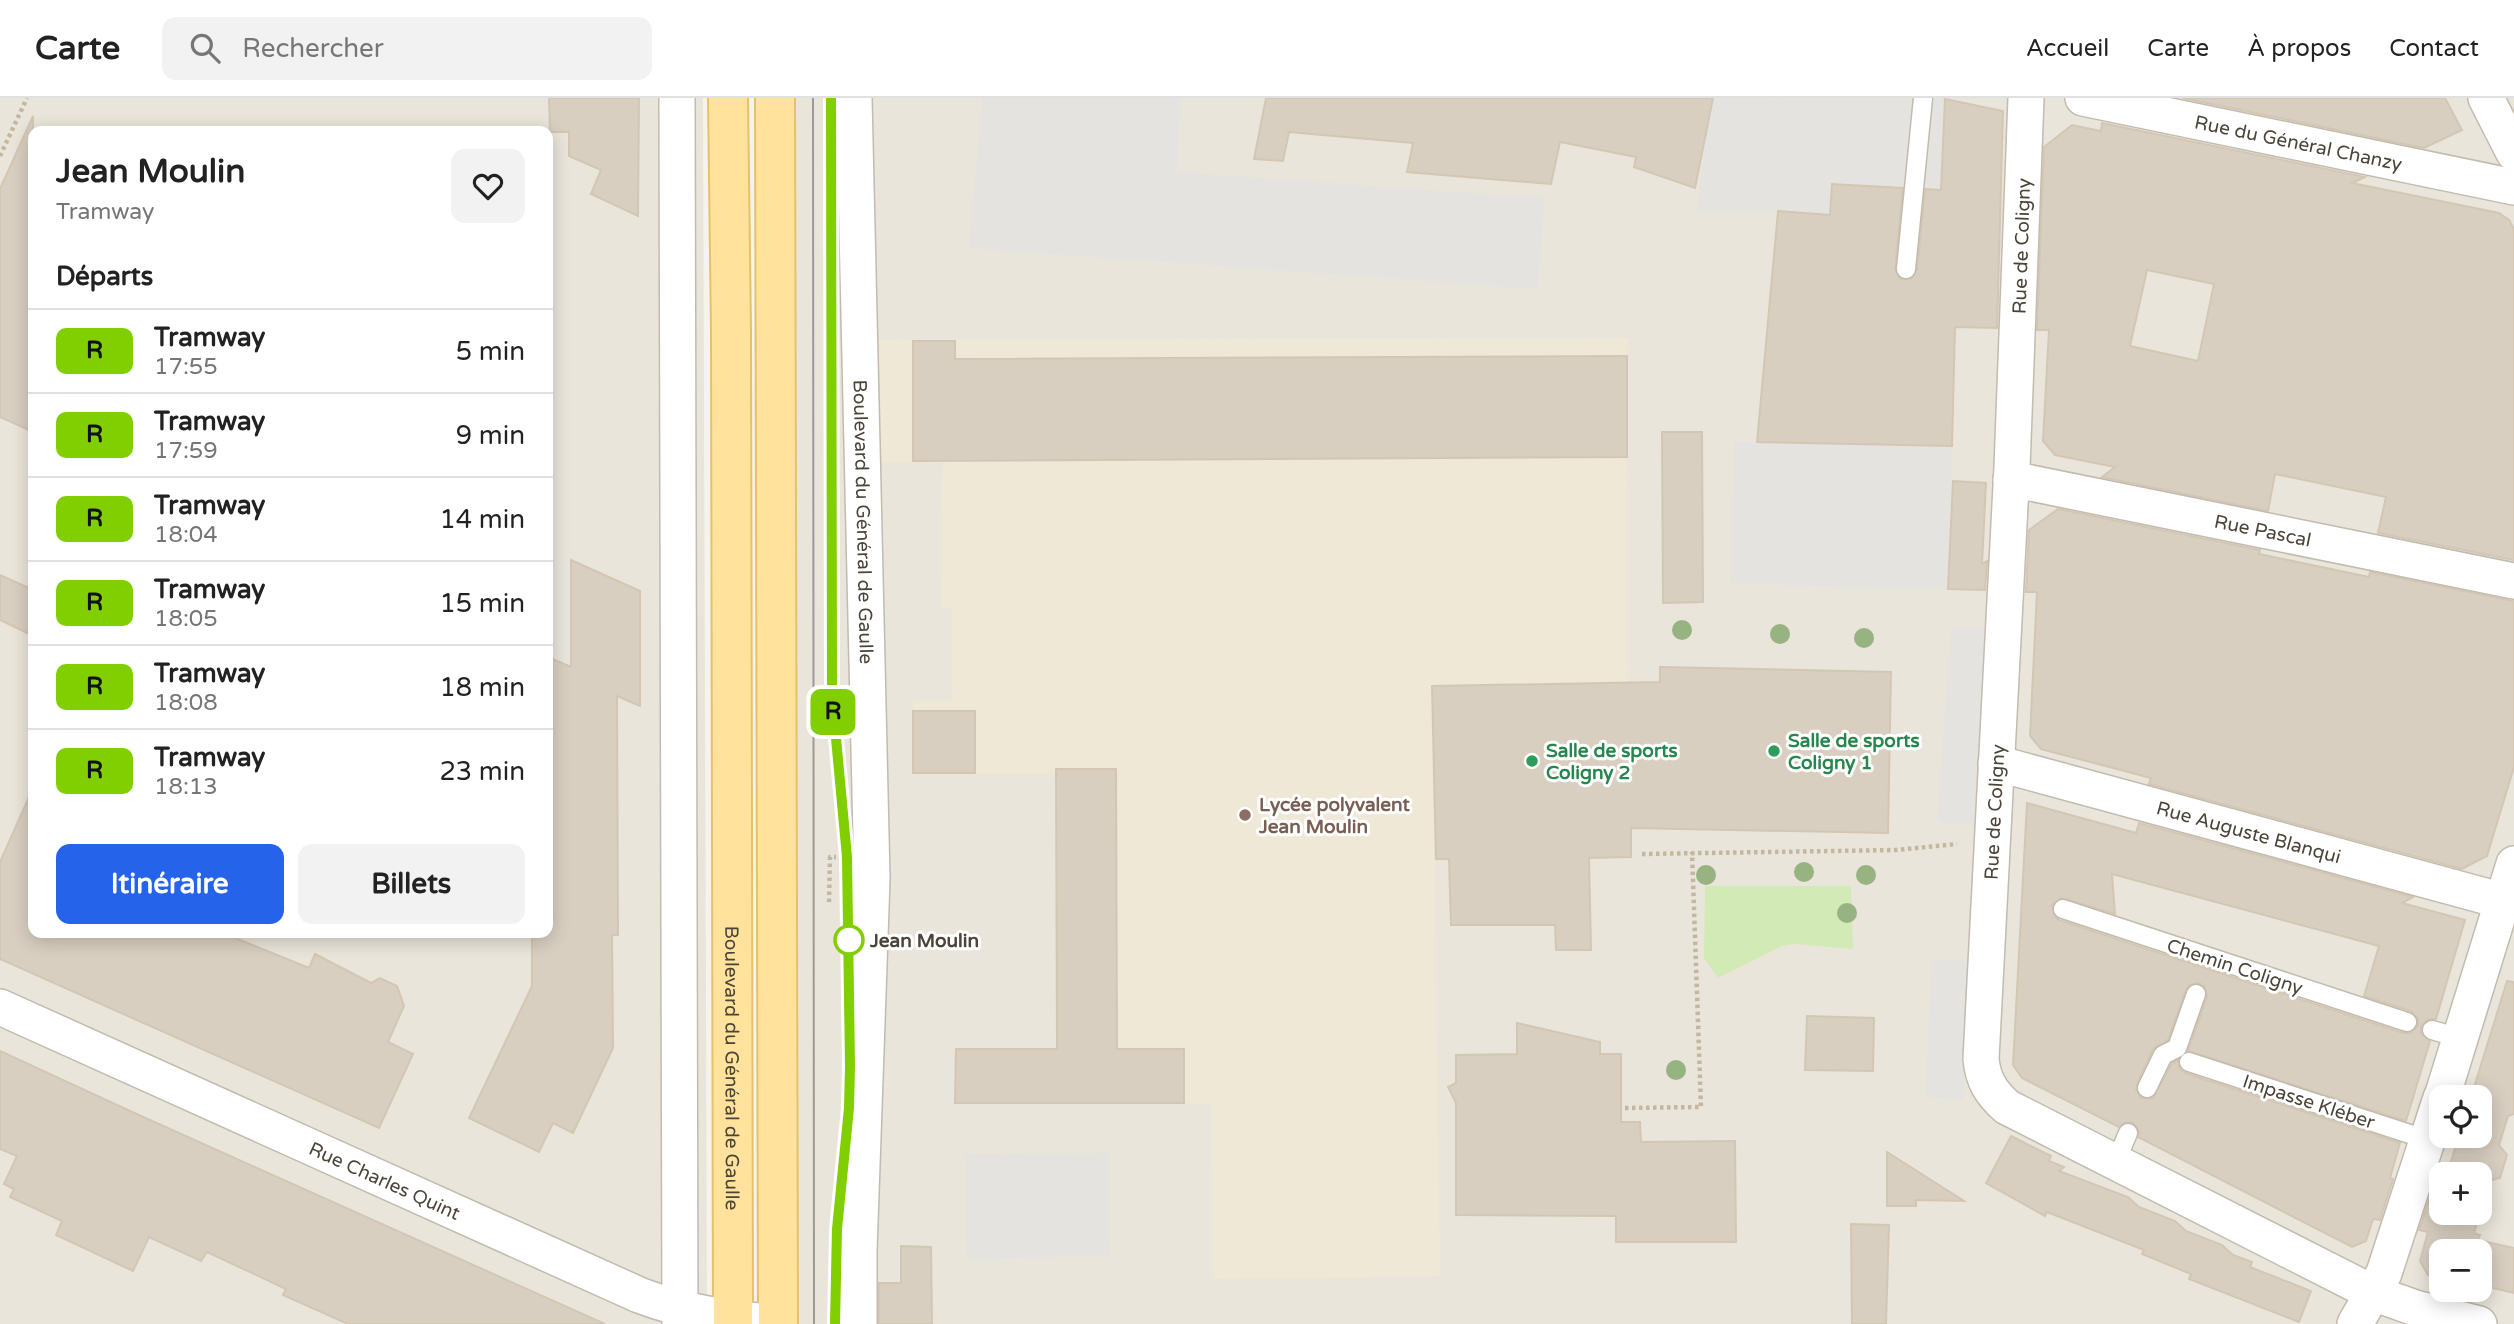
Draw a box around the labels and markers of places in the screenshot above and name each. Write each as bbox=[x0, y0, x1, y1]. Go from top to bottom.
place label: Salle de sports Coligny 1 bbox=[1788, 730, 1920, 775]
place label: Salle de sports Coligny 2 bbox=[1546, 740, 1678, 785]
marker: Salle de sports Coligny 1 bbox=[1766, 743, 1782, 759]
marker: Salle de sports Coligny 2 bbox=[1524, 753, 1540, 769]
place label: Lycée polyvalent Jean Moulin bbox=[1258, 794, 1410, 838]
marker: Lycée polyvalent Jean Moulin bbox=[1237, 807, 1253, 823]
marker: Jean Moulin bbox=[834, 925, 864, 955]
place label: Jean Moulin bbox=[869, 930, 979, 952]

